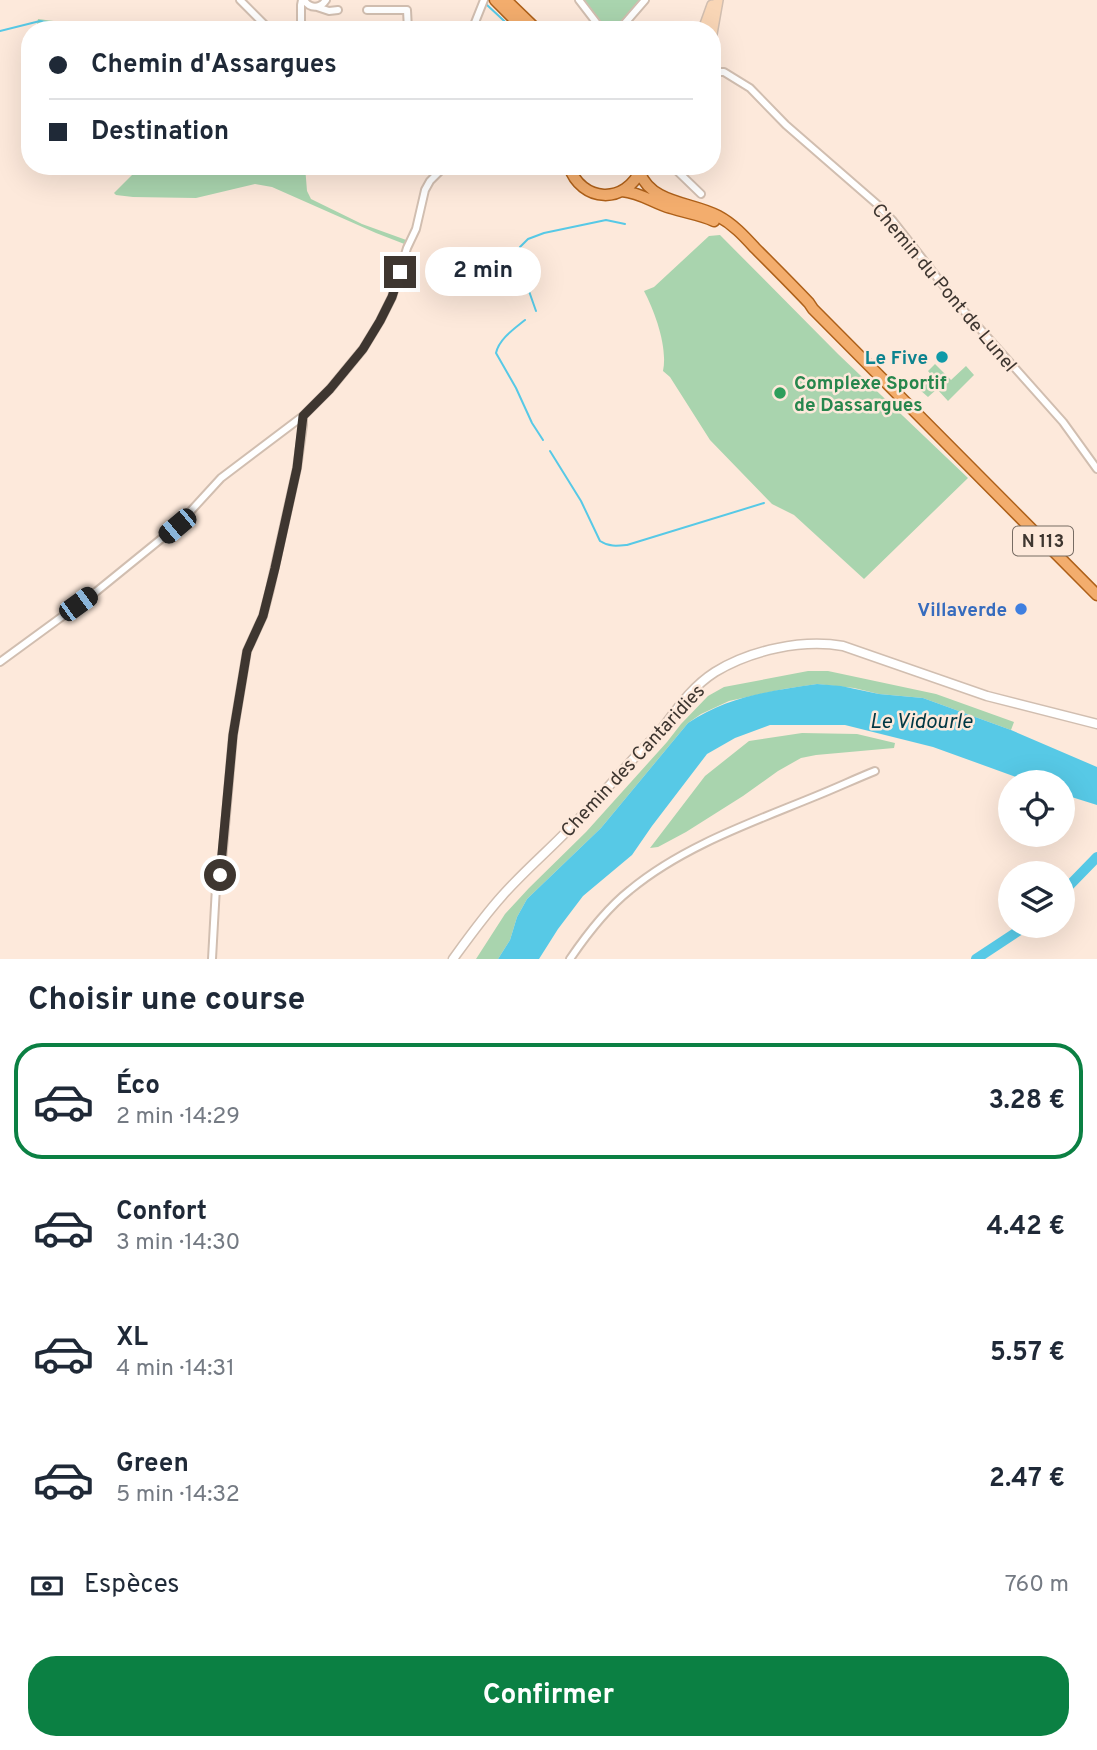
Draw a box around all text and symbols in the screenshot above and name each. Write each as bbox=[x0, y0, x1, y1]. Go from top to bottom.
text: Chemin d'Assargues bbox=[91, 49, 337, 82]
text: Destination bbox=[91, 116, 229, 149]
street label: Chemin du Pont de Lunel bbox=[866, 199, 1021, 378]
callout: 2 min bbox=[424, 247, 540, 296]
route end bbox=[384, 256, 416, 288]
text: 2 min bbox=[453, 257, 513, 286]
place label: Le Five bbox=[865, 347, 928, 371]
marker: Le Five bbox=[934, 349, 950, 365]
place label: Complexe Sportif de Dassargues bbox=[794, 372, 947, 418]
marker: Complexe Sportif de Dassargues bbox=[772, 385, 788, 401]
car bbox=[155, 504, 200, 548]
road number: N 113 bbox=[1013, 526, 1073, 556]
car bbox=[55, 583, 102, 625]
place label: Villaverde bbox=[917, 599, 1007, 623]
marker: Villaverde bbox=[1013, 601, 1029, 617]
street label: Chemin des Cantaridies bbox=[556, 680, 711, 843]
water label: Le Vidourle bbox=[870, 709, 973, 736]
map controls bbox=[998, 770, 1075, 938]
button: locate bbox=[998, 770, 1075, 847]
route start bbox=[204, 859, 236, 891]
button: layers bbox=[998, 861, 1075, 938]
text: Choisir une course bbox=[28, 981, 305, 1021]
icon: car bbox=[32, 1070, 95, 1133]
text: Éco bbox=[116, 1070, 160, 1103]
text: 3.28 € bbox=[988, 1085, 1065, 1118]
text: 2 min · 14:29 bbox=[116, 1103, 240, 1132]
icon: car bbox=[32, 1196, 95, 1259]
text: Confort bbox=[116, 1196, 207, 1229]
text: 4.42 € bbox=[986, 1211, 1065, 1244]
text: 3 min · 14:30 bbox=[116, 1229, 240, 1258]
icon: car bbox=[32, 1322, 95, 1385]
text: XL bbox=[116, 1322, 148, 1355]
text: 5.57 € bbox=[990, 1337, 1065, 1370]
text: 4 min · 14:31 bbox=[116, 1355, 235, 1384]
icon: car bbox=[32, 1448, 95, 1511]
text: Green bbox=[116, 1448, 189, 1481]
text: 2.47 € bbox=[989, 1463, 1065, 1496]
text: 5 min · 14:32 bbox=[116, 1481, 240, 1510]
icon: cash bbox=[28, 1567, 66, 1605]
text: Espèces bbox=[84, 1569, 180, 1602]
text: 760 m bbox=[1005, 1571, 1069, 1600]
button: Confirmer bbox=[28, 1656, 1069, 1736]

